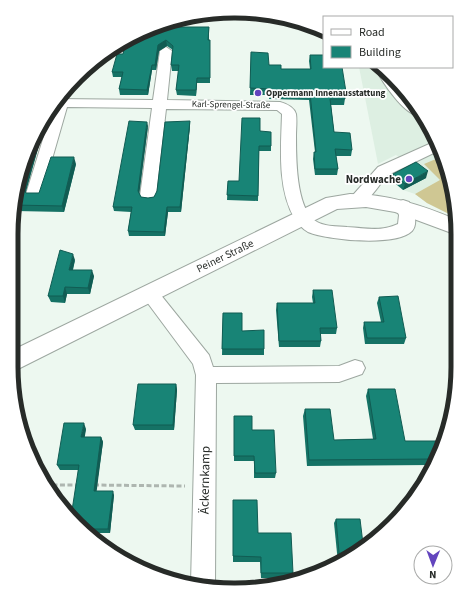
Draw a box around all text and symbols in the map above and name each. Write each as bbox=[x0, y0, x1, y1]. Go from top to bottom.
legend bbox=[323, 16, 453, 68]
text: Road bbox=[359, 24, 385, 41]
text: Building bbox=[359, 44, 401, 61]
place label: Oppermann Innenausstattung bbox=[266, 87, 386, 100]
marker: Oppermann Innenausstattung bbox=[253, 88, 263, 98]
street label: Karl-Sprengel-Straße bbox=[192, 98, 271, 112]
place label: Nordwache bbox=[346, 172, 401, 187]
marker: Nordwache bbox=[404, 174, 414, 184]
street label: Peiner Straße bbox=[194, 235, 257, 276]
street label: Äckernkamp bbox=[195, 446, 215, 514]
north arrow bbox=[413, 545, 453, 585]
text: N bbox=[429, 567, 437, 582]

